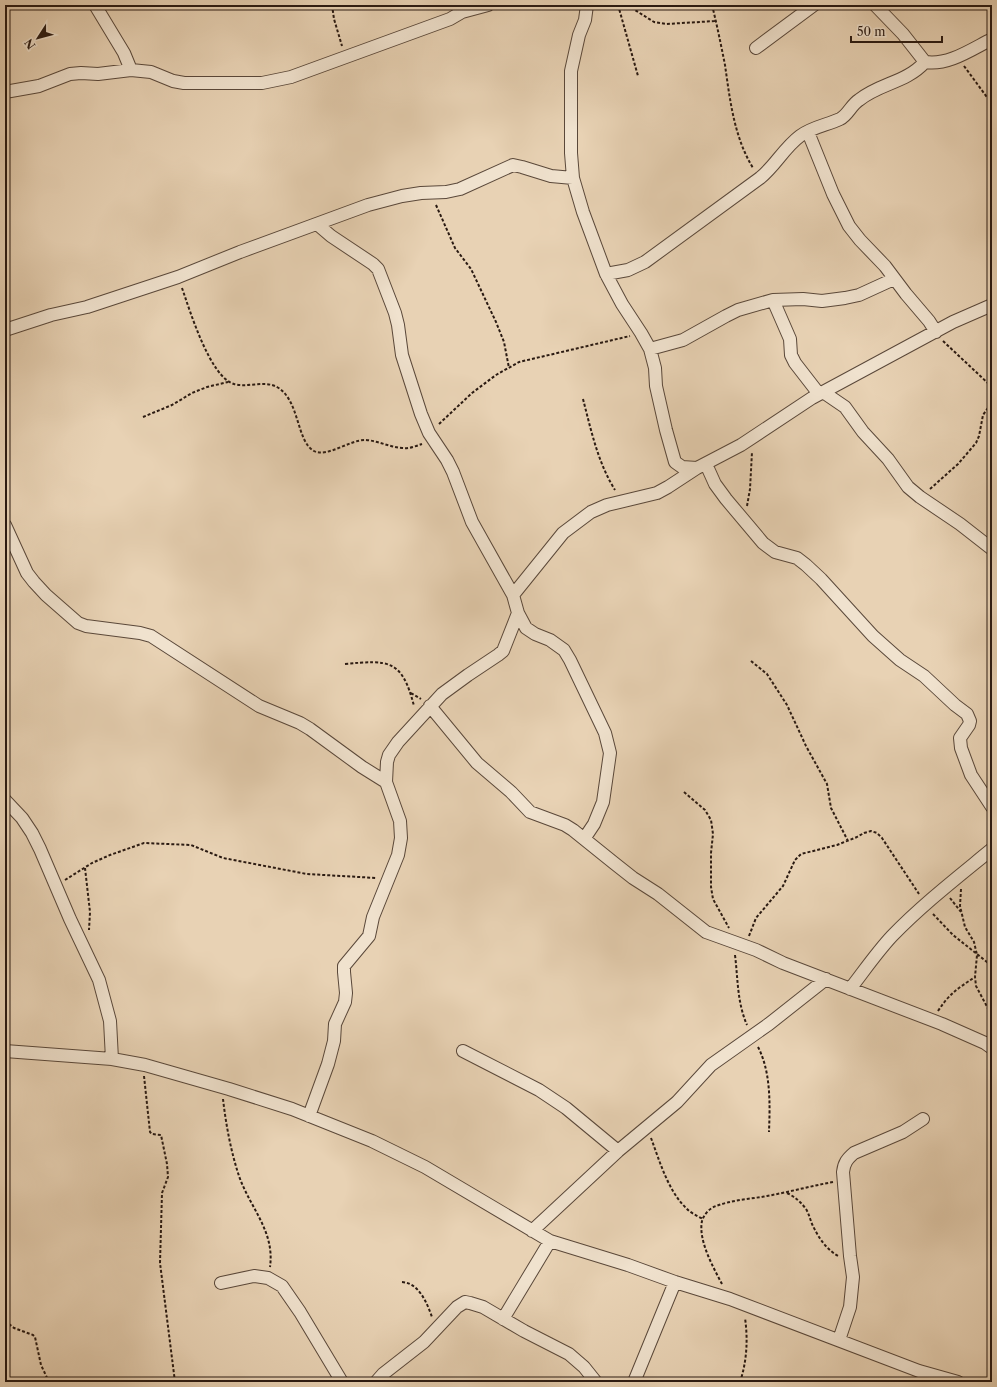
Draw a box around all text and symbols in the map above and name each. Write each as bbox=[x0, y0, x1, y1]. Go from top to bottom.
north arrow bbox=[18, 18, 58, 58]
scale bar bbox=[851, 18, 942, 44]
text: 50 m bbox=[857, 24, 886, 39]
text: N bbox=[21, 36, 38, 52]

